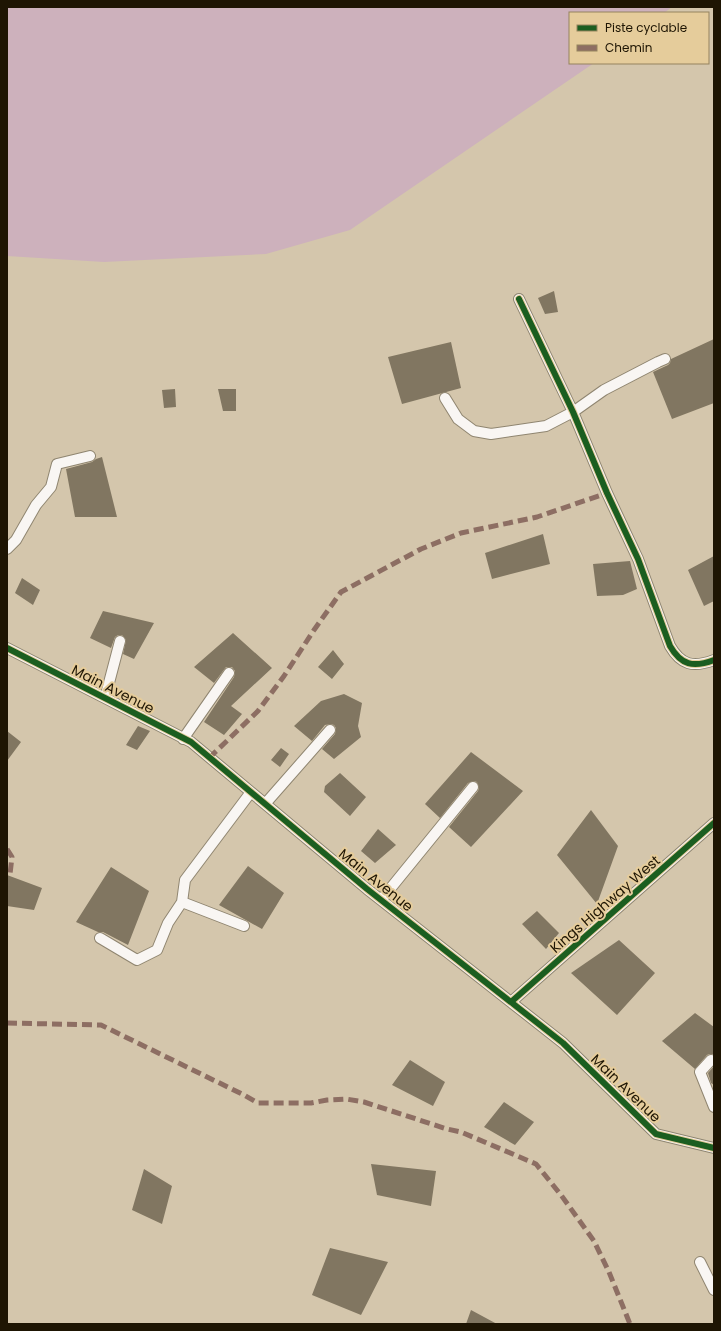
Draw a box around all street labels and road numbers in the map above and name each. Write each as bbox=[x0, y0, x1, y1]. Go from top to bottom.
street label: Main Avenue bbox=[68, 660, 158, 719]
street label: Main Avenue bbox=[335, 844, 418, 916]
street label: Kings Highway West bbox=[546, 850, 664, 958]
street label: Main Avenue bbox=[587, 1049, 666, 1127]

